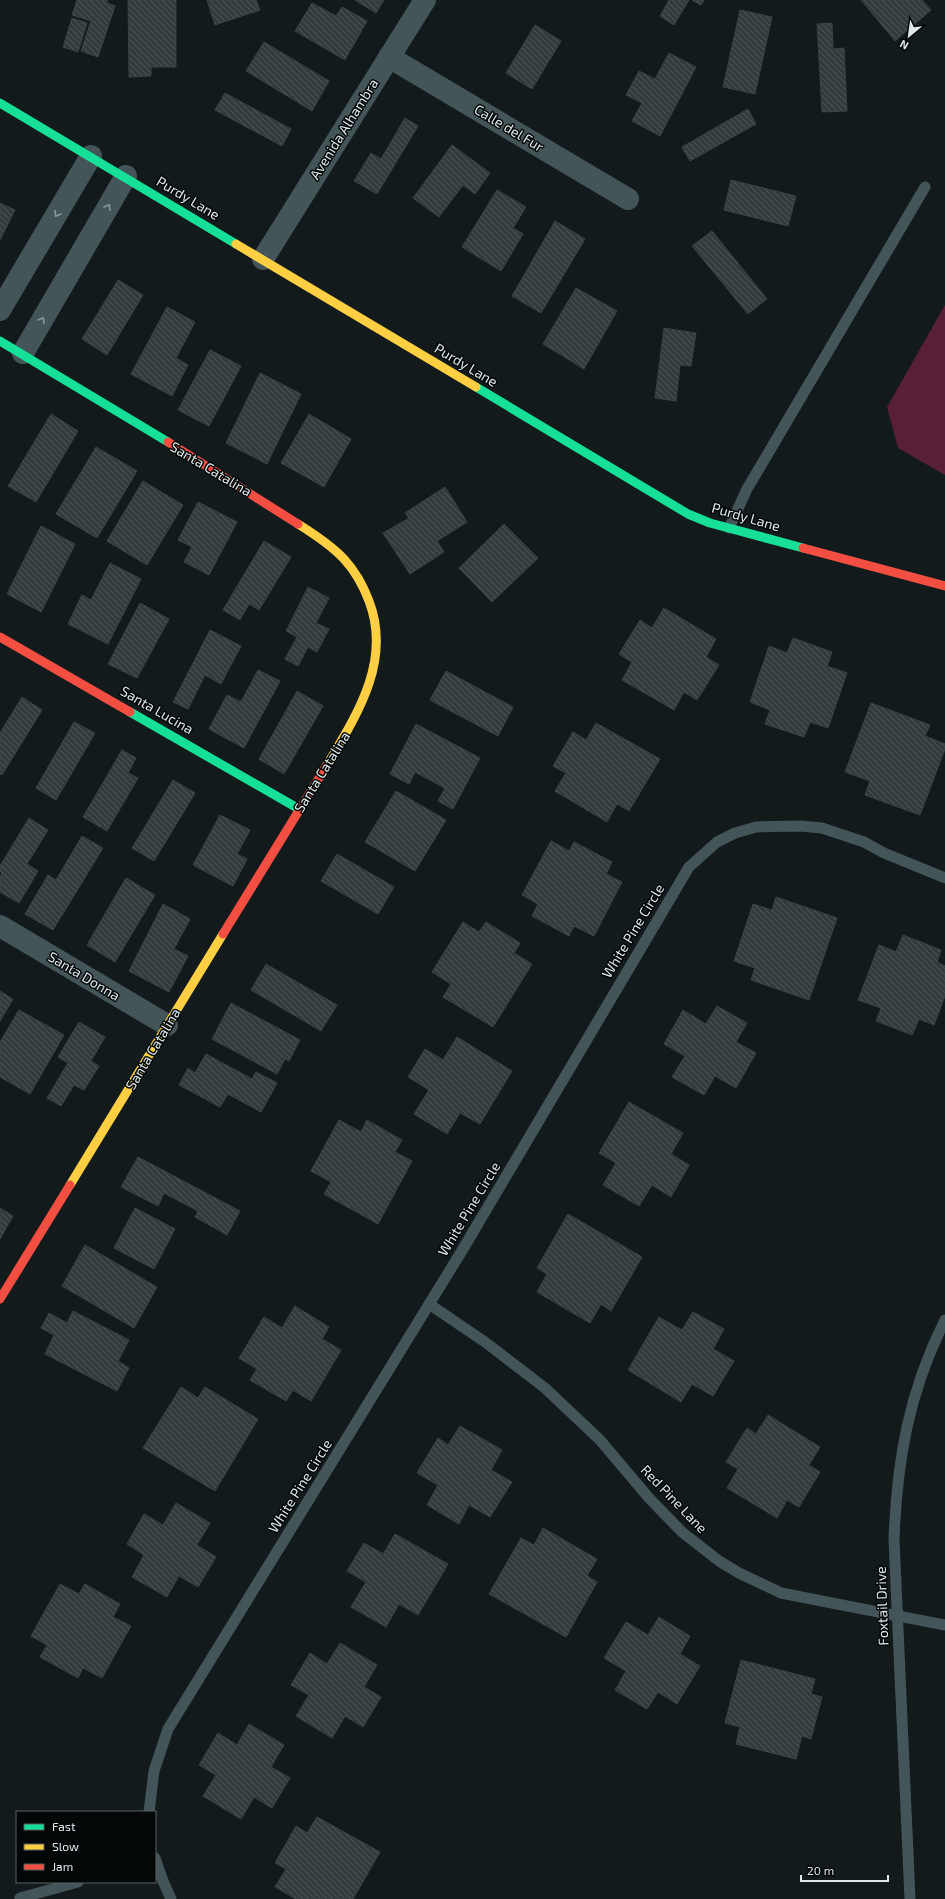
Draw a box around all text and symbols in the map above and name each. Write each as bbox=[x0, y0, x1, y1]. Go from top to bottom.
north arrow bbox=[889, 16, 929, 56]
text: N bbox=[897, 38, 911, 53]
street label: Avenida Alhambra bbox=[306, 75, 381, 182]
street label: Calle del Fur bbox=[471, 100, 547, 155]
street label: Purdy Lane bbox=[154, 172, 223, 223]
one-way arrow bbox=[103, 204, 111, 211]
one-way arrow bbox=[54, 210, 61, 217]
one-way arrow bbox=[38, 317, 45, 324]
street label: Purdy Lane bbox=[432, 339, 501, 390]
street label: Santa Catalina bbox=[167, 438, 255, 500]
street label: Purdy Lane bbox=[710, 499, 782, 534]
street label: Santa Lucina bbox=[118, 682, 197, 737]
street label: Santa Catalina bbox=[290, 728, 353, 815]
street label: White Pine Circle bbox=[598, 881, 667, 981]
street label: Santa Donna bbox=[45, 947, 123, 1004]
street label: Santa Catalina bbox=[122, 1005, 184, 1093]
street label: White Pine Circle bbox=[434, 1159, 503, 1259]
street label: White Pine Circle bbox=[264, 1436, 335, 1536]
street label: Red Pine Lane bbox=[638, 1461, 711, 1536]
street label: Foxtail Drive bbox=[872, 1566, 891, 1646]
legend bbox=[16, 1811, 156, 1883]
text: Fast bbox=[52, 1819, 76, 1833]
text: Slow bbox=[52, 1839, 79, 1853]
scale bar bbox=[801, 1857, 888, 1883]
text: Jam bbox=[52, 1859, 73, 1873]
text: 20 m bbox=[807, 1863, 834, 1877]

